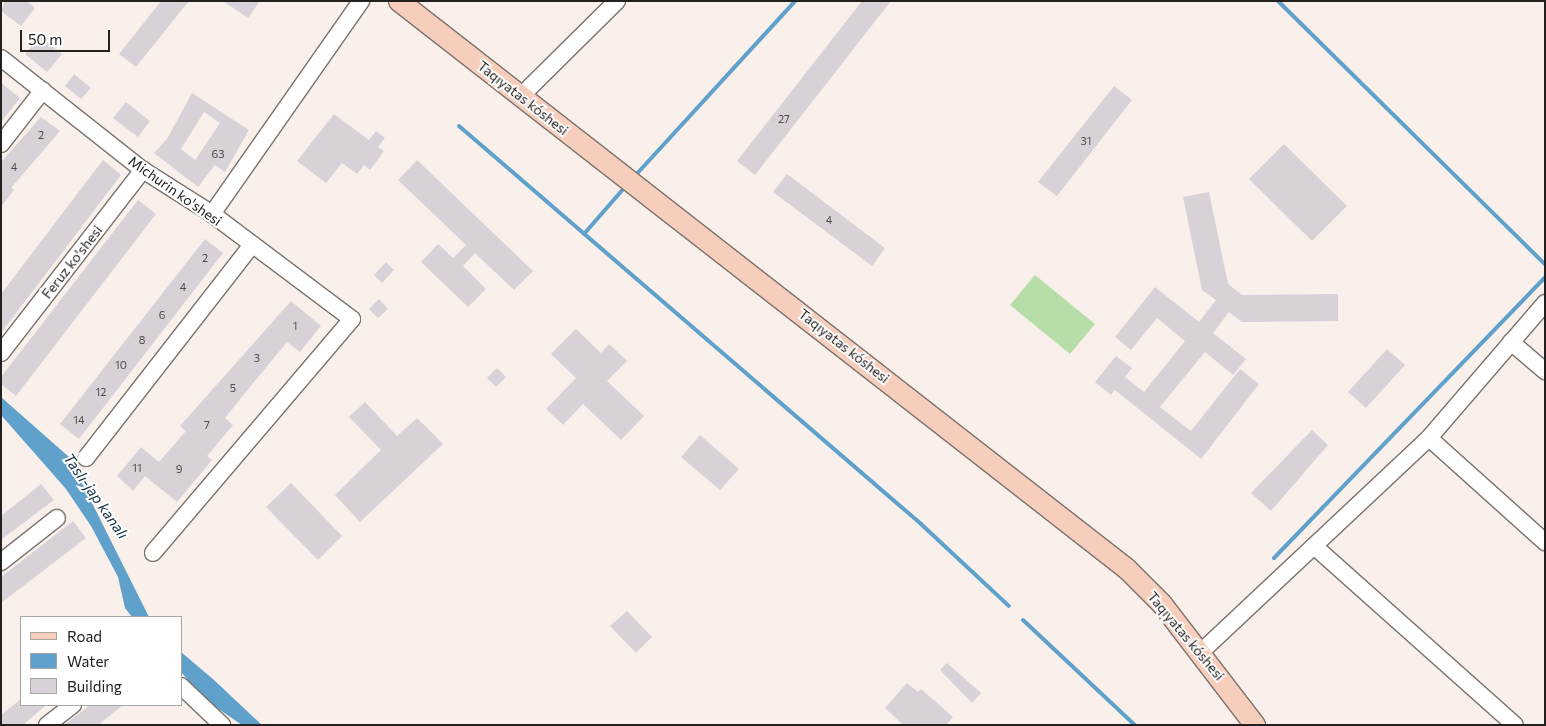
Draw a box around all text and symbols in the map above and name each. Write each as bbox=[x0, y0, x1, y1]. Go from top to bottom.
scale bar bbox=[22, 20, 112, 52]
text: 50 m bbox=[28, 30, 62, 48]
street label: Taqıyatas kóshesi bbox=[474, 57, 572, 139]
house number: 27 bbox=[778, 112, 790, 126]
house number: 2 bbox=[38, 128, 44, 142]
house number: 31 bbox=[1081, 134, 1091, 148]
house number: 63 bbox=[212, 147, 224, 161]
street label: Michurin ko'shesi bbox=[125, 153, 225, 229]
house number: 4 bbox=[11, 160, 17, 174]
house number: 4 bbox=[826, 213, 832, 227]
street label: Feruz ko'shesi bbox=[38, 222, 106, 302]
house number: 2 bbox=[202, 251, 208, 265]
house number: 4 bbox=[180, 280, 186, 294]
street label: Taqıyatas kóshesi bbox=[795, 305, 893, 387]
house number: 6 bbox=[159, 308, 165, 322]
house number: 1 bbox=[293, 319, 297, 333]
house number: 8 bbox=[139, 333, 145, 347]
house number: 3 bbox=[254, 351, 260, 365]
house number: 10 bbox=[115, 358, 127, 372]
house number: 5 bbox=[230, 381, 236, 395]
house number: 12 bbox=[96, 385, 106, 399]
house number: 14 bbox=[73, 413, 85, 427]
house number: 7 bbox=[204, 418, 210, 432]
water label: Taslı-jap kanalı bbox=[60, 450, 132, 542]
house number: 11 bbox=[132, 461, 142, 475]
house number: 9 bbox=[176, 462, 182, 476]
street label: Taqıyatas kóshesi bbox=[1144, 588, 1228, 684]
legend bbox=[20, 616, 182, 706]
text: Road bbox=[67, 627, 102, 645]
text: Water bbox=[67, 652, 109, 670]
text: Building bbox=[67, 677, 122, 695]

